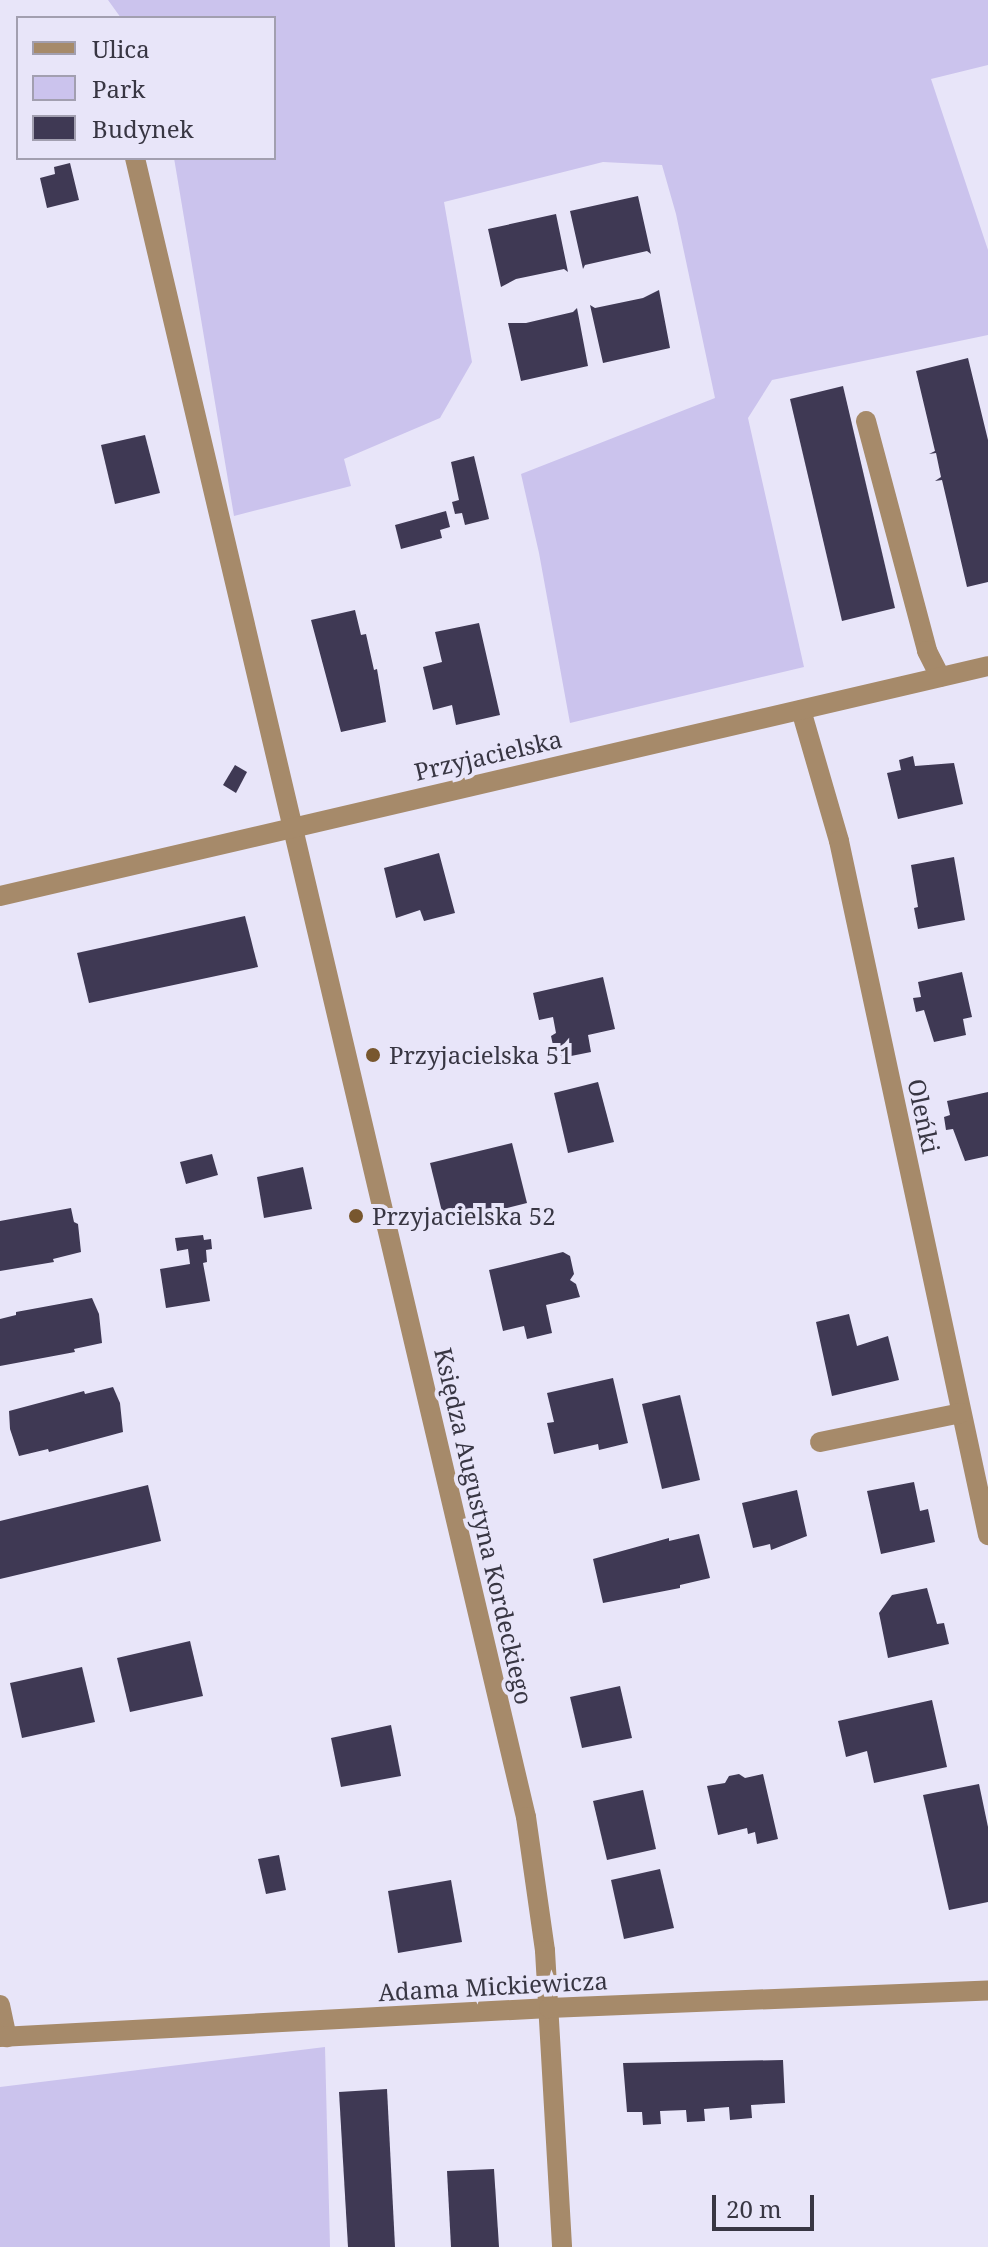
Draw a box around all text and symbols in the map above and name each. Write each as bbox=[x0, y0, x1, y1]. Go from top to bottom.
legend bbox=[16, 16, 276, 160]
text: Ulica bbox=[92, 32, 150, 65]
text: Park bbox=[92, 72, 145, 105]
text: Budynek bbox=[92, 112, 194, 145]
street label: Przyjacielska bbox=[411, 724, 565, 786]
place label: Przyjacielska 51 bbox=[389, 1041, 573, 1069]
marker: Przyjacielska 51 bbox=[364, 1046, 382, 1064]
street label: Oleńki bbox=[902, 1076, 946, 1156]
place label: Przyjacielska 52 bbox=[372, 1202, 556, 1230]
marker: Przyjacielska 52 bbox=[347, 1207, 365, 1225]
street label: Księdza Augustyna Kordeckiego bbox=[429, 1345, 539, 1707]
street label: Adama Mickiewicza bbox=[378, 1966, 608, 2006]
scale bar bbox=[716, 2179, 818, 2229]
text: 20 m bbox=[726, 2192, 782, 2225]

